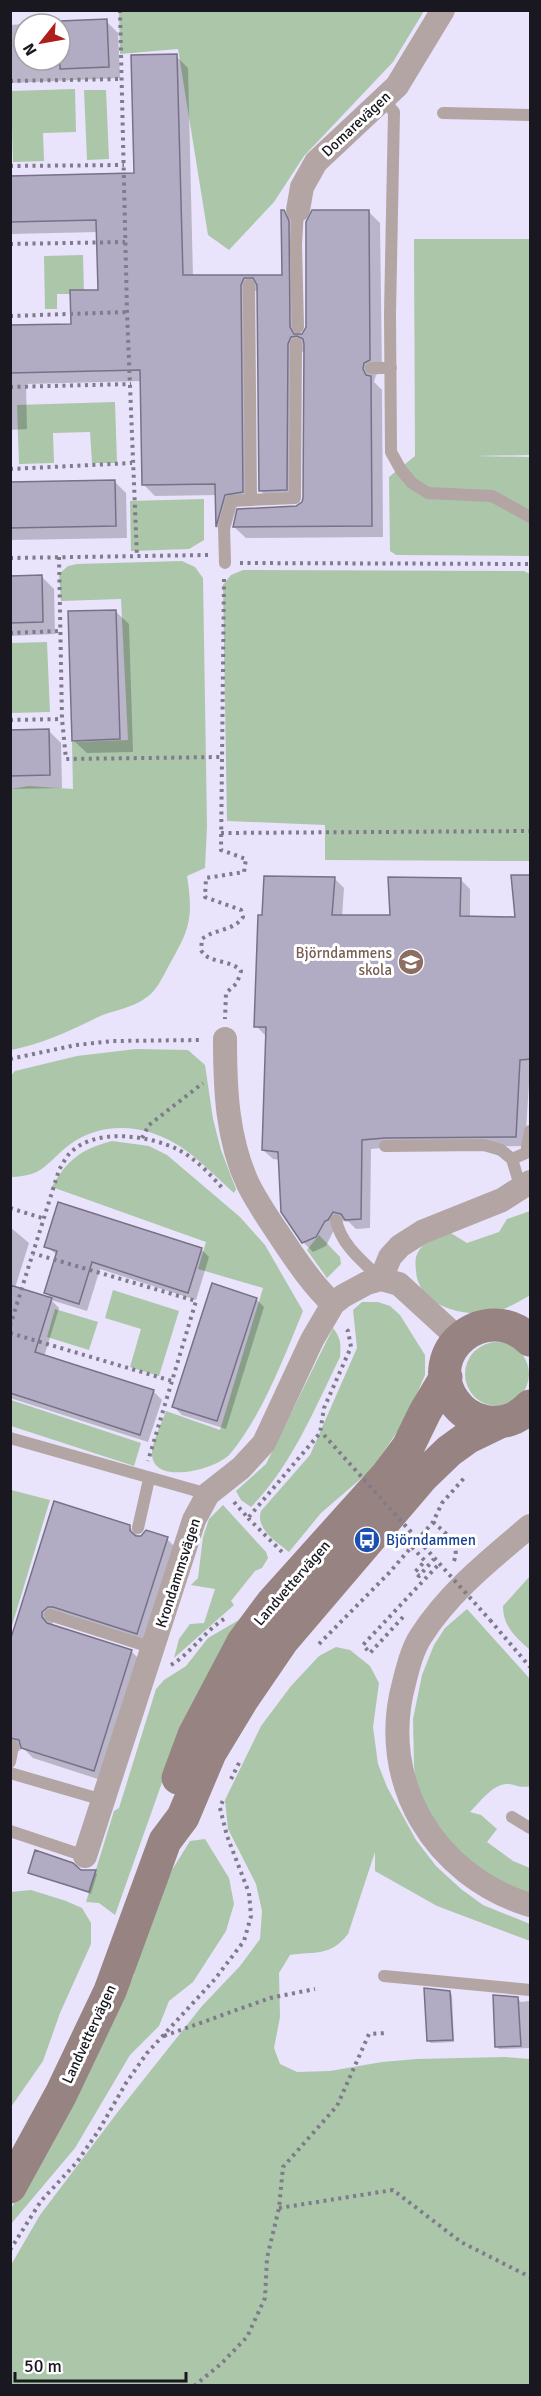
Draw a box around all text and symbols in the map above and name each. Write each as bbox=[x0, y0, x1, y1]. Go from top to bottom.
north arrow bbox=[12, 12, 72, 72]
text: N bbox=[19, 39, 41, 59]
street label: Domarevägen bbox=[318, 88, 394, 160]
place label: Björndammens skola bbox=[296, 944, 392, 979]
school or university icon: Björndammens skola bbox=[396, 947, 426, 977]
street label: Krondammsvägen bbox=[152, 1516, 204, 1630]
bus stop icon: Björndammen bbox=[352, 1525, 382, 1555]
place label: Björndammen bbox=[386, 1531, 476, 1549]
street label: Landvettervägen bbox=[250, 1537, 334, 1629]
street label: Landvettervägen bbox=[58, 1982, 120, 2086]
scale bar bbox=[15, 2345, 186, 2383]
text: 50 m bbox=[24, 2355, 62, 2377]

